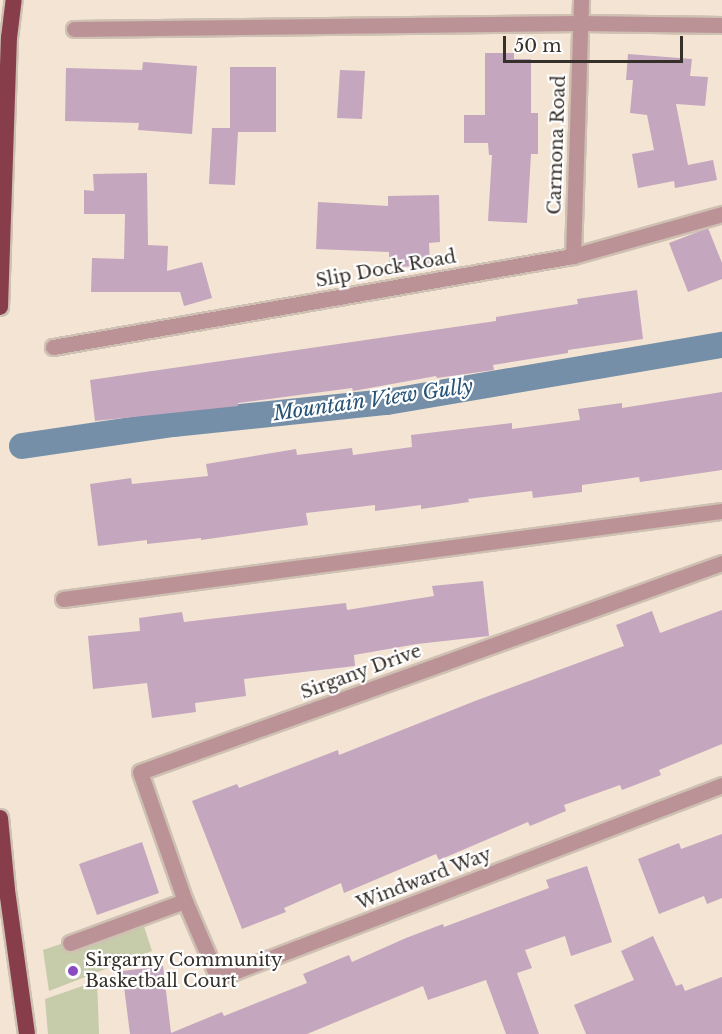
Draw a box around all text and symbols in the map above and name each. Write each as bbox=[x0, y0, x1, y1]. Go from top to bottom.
scale bar bbox=[506, 24, 686, 62]
text: 50 m bbox=[514, 35, 562, 57]
street label: Carmona Road bbox=[544, 75, 570, 215]
street label: Slip Dock Road bbox=[314, 246, 458, 292]
water label: Mountain View Gully bbox=[271, 374, 475, 426]
street label: Sirgany Drive bbox=[298, 640, 424, 704]
street label: Windward Way bbox=[353, 843, 495, 915]
place label: Sirgarny Community Basketball Court bbox=[85, 950, 283, 992]
marker: Sirgarny Community Basketball Court bbox=[66, 964, 80, 978]

